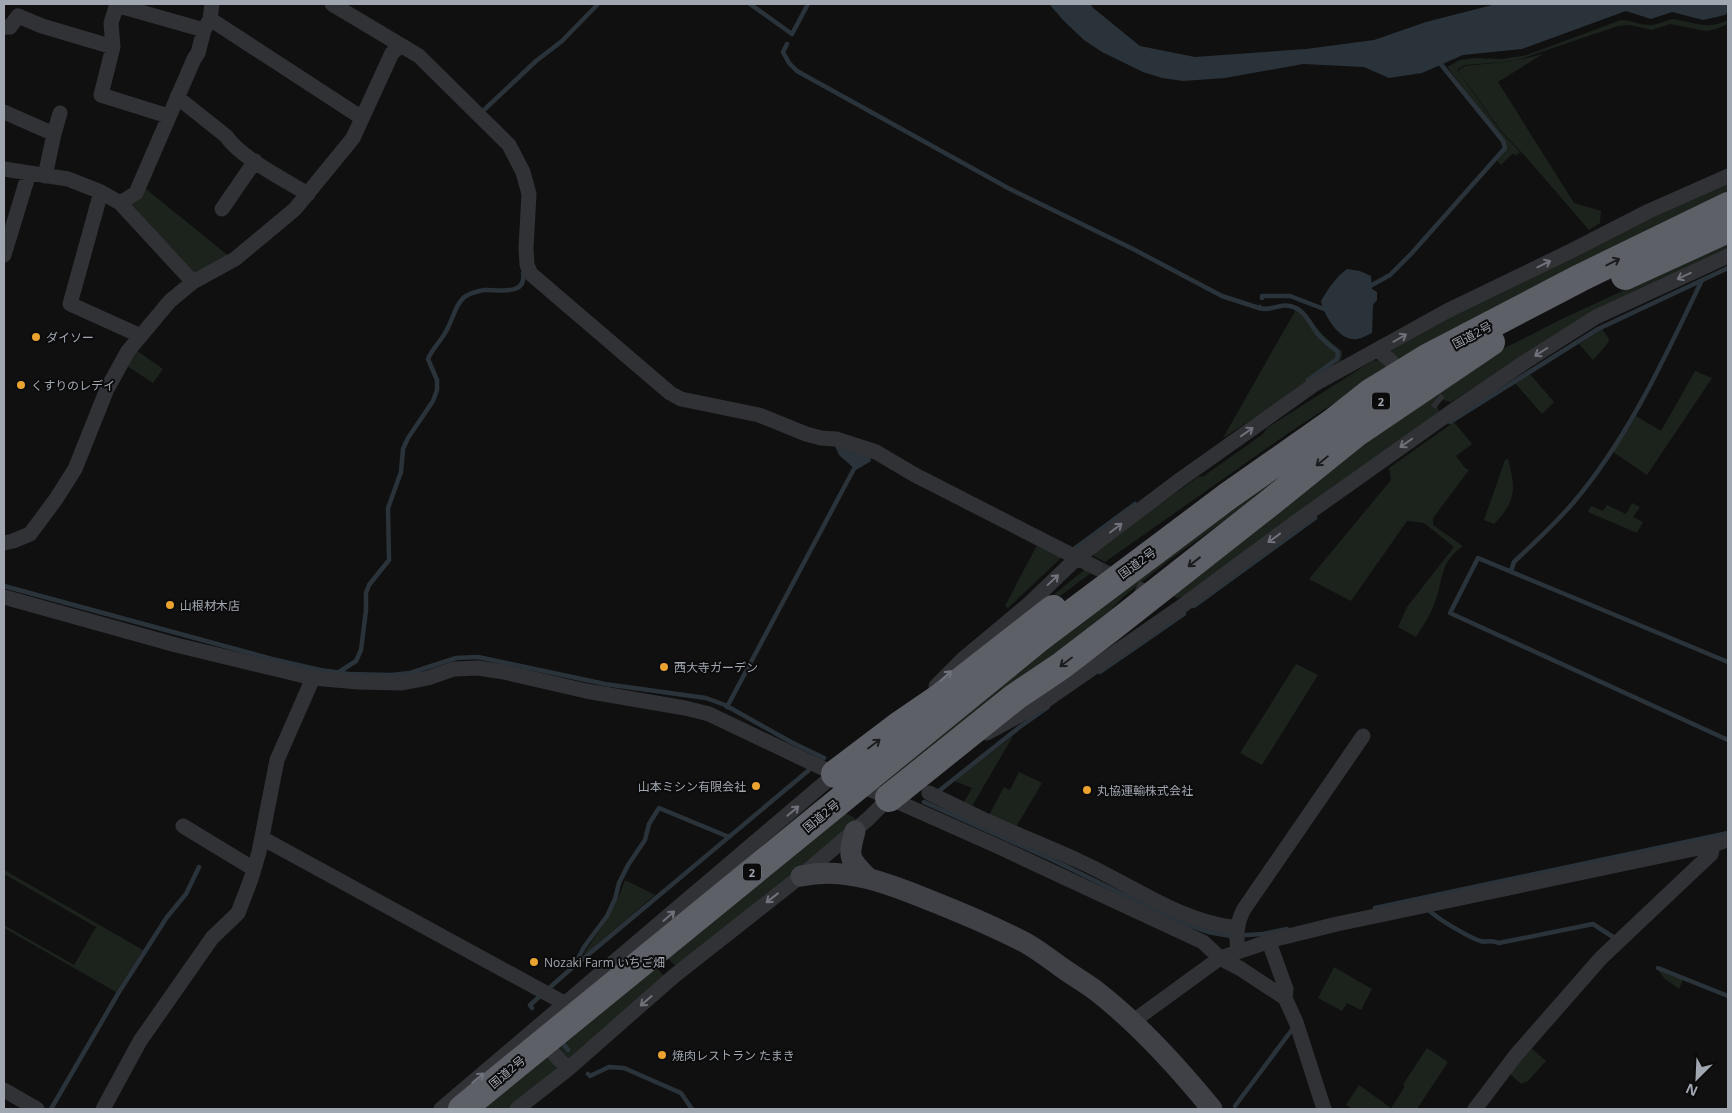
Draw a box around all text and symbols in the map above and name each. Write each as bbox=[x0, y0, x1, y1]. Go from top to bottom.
one-way arrow bbox=[1605, 257, 1620, 266]
one-way arrow bbox=[1536, 259, 1551, 268]
one-way arrow bbox=[1677, 272, 1692, 282]
street label: 国道2号 bbox=[1449, 317, 1495, 353]
place label: ダイソー bbox=[46, 329, 94, 346]
marker: ダイソー bbox=[30, 331, 42, 343]
one-way arrow bbox=[1392, 332, 1406, 342]
one-way arrow bbox=[1534, 347, 1548, 357]
place label: くすりのレデイ bbox=[31, 377, 115, 394]
marker: くすりのレデイ bbox=[15, 379, 27, 391]
road number: 2 bbox=[1372, 392, 1390, 410]
one-way arrow bbox=[1240, 427, 1254, 437]
one-way arrow bbox=[1400, 438, 1413, 449]
one-way arrow bbox=[1315, 455, 1328, 466]
one-way arrow bbox=[1109, 523, 1123, 533]
one-way arrow bbox=[1267, 533, 1281, 543]
street label: 国道2号 bbox=[1115, 544, 1159, 582]
one-way arrow bbox=[1188, 556, 1201, 567]
one-way arrow bbox=[1047, 575, 1060, 586]
place label: 山根材木店 bbox=[180, 597, 240, 614]
marker: 山根材木店 bbox=[164, 599, 176, 611]
one-way arrow bbox=[1060, 656, 1073, 667]
place label: 西大寺ガーデン bbox=[674, 659, 758, 676]
marker: 西大寺ガーデン bbox=[658, 661, 670, 673]
one-way arrow bbox=[940, 670, 952, 682]
one-way arrow bbox=[867, 739, 880, 750]
place label: 山本ミシン有限会社 bbox=[638, 778, 746, 795]
marker: 山本ミシン有限会社 bbox=[750, 780, 762, 792]
place label: 丸協運輸株式会社 bbox=[1097, 782, 1193, 799]
marker: 丸協運輸株式会社 bbox=[1081, 784, 1093, 796]
street label: 国道2号 bbox=[799, 796, 843, 836]
one-way arrow bbox=[786, 805, 799, 816]
road number: 2 bbox=[743, 864, 761, 880]
one-way arrow bbox=[766, 893, 779, 904]
one-way arrow bbox=[663, 911, 676, 922]
place label: Nozaki Farm いちご畑 bbox=[544, 954, 665, 971]
marker: Nozaki Farm いちご畑 bbox=[528, 956, 540, 968]
one-way arrow bbox=[640, 995, 653, 1006]
place label: 焼肉レストラン たまき bbox=[672, 1047, 795, 1064]
marker: 焼肉レストラン たまき bbox=[656, 1049, 668, 1061]
street label: 国道2号 bbox=[485, 1052, 529, 1092]
north arrow bbox=[1672, 1053, 1722, 1103]
one-way arrow bbox=[472, 1072, 485, 1083]
text: N bbox=[1682, 1079, 1701, 1101]

